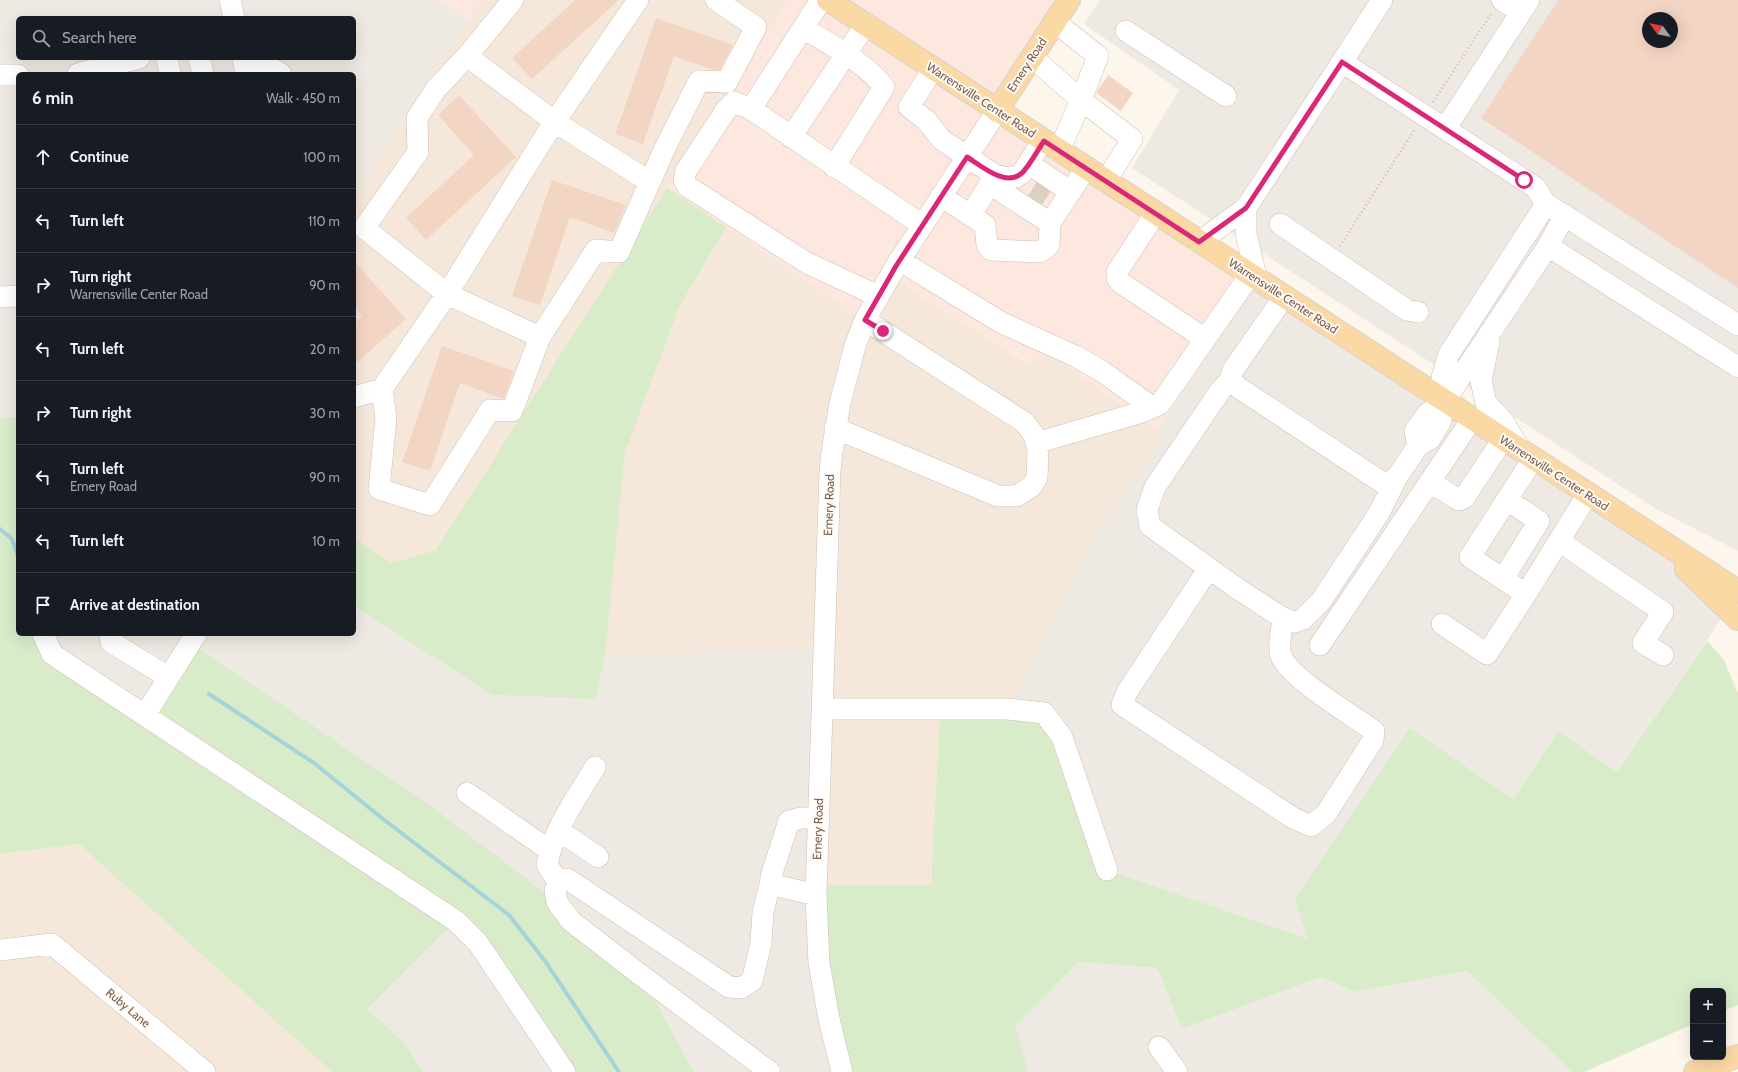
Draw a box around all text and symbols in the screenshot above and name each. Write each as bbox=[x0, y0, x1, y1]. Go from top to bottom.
north arrow bbox=[1642, 12, 1678, 48]
search box bbox=[16, 16, 356, 60]
icon: search bbox=[30, 27, 52, 49]
text: Search here bbox=[62, 29, 137, 47]
street label: Emery Road bbox=[1003, 35, 1050, 95]
street label: Warrensville Center Road bbox=[924, 59, 1039, 141]
text: 6 min bbox=[32, 88, 74, 108]
text: Walk · 450 m bbox=[266, 90, 340, 106]
icon: ahead bbox=[32, 146, 54, 168]
text: Continue bbox=[70, 148, 129, 166]
text: 100 m bbox=[303, 149, 340, 165]
route start bbox=[1515, 171, 1533, 189]
icon: left bbox=[32, 210, 54, 232]
text: Turn left bbox=[70, 212, 124, 230]
text: 110 m bbox=[308, 213, 340, 229]
street label: Warrensville Center Road bbox=[1226, 255, 1341, 337]
text: Turn right bbox=[70, 268, 131, 286]
icon: right bbox=[32, 274, 54, 296]
text: 90 m bbox=[309, 277, 340, 293]
text: Warrensville Center Road bbox=[70, 286, 208, 302]
route end bbox=[874, 322, 892, 340]
icon: left bbox=[32, 338, 54, 360]
text: Turn left bbox=[70, 340, 124, 358]
text: 20 m bbox=[310, 341, 340, 357]
icon: right bbox=[32, 402, 54, 424]
text: Turn right bbox=[70, 404, 131, 422]
text: 30 m bbox=[310, 405, 340, 421]
street label: Warrensville Center Road bbox=[1497, 432, 1612, 514]
text: Turn left bbox=[70, 460, 124, 478]
icon: left bbox=[32, 466, 54, 488]
text: 90 m bbox=[309, 469, 340, 485]
street label: Emery Road bbox=[820, 474, 837, 536]
text: Emery Road bbox=[70, 478, 137, 494]
icon: left bbox=[32, 530, 54, 552]
text: Turn left bbox=[70, 532, 124, 550]
text: 10 m bbox=[312, 533, 340, 549]
icon: arrive bbox=[32, 594, 54, 616]
text: Arrive at destination bbox=[70, 596, 200, 614]
street label: Emery Road bbox=[809, 798, 826, 860]
street label: Ruby Lane bbox=[103, 985, 154, 1030]
map controls bbox=[1690, 988, 1726, 1060]
button: + bbox=[1690, 988, 1726, 1024]
button: − bbox=[1690, 1024, 1726, 1060]

